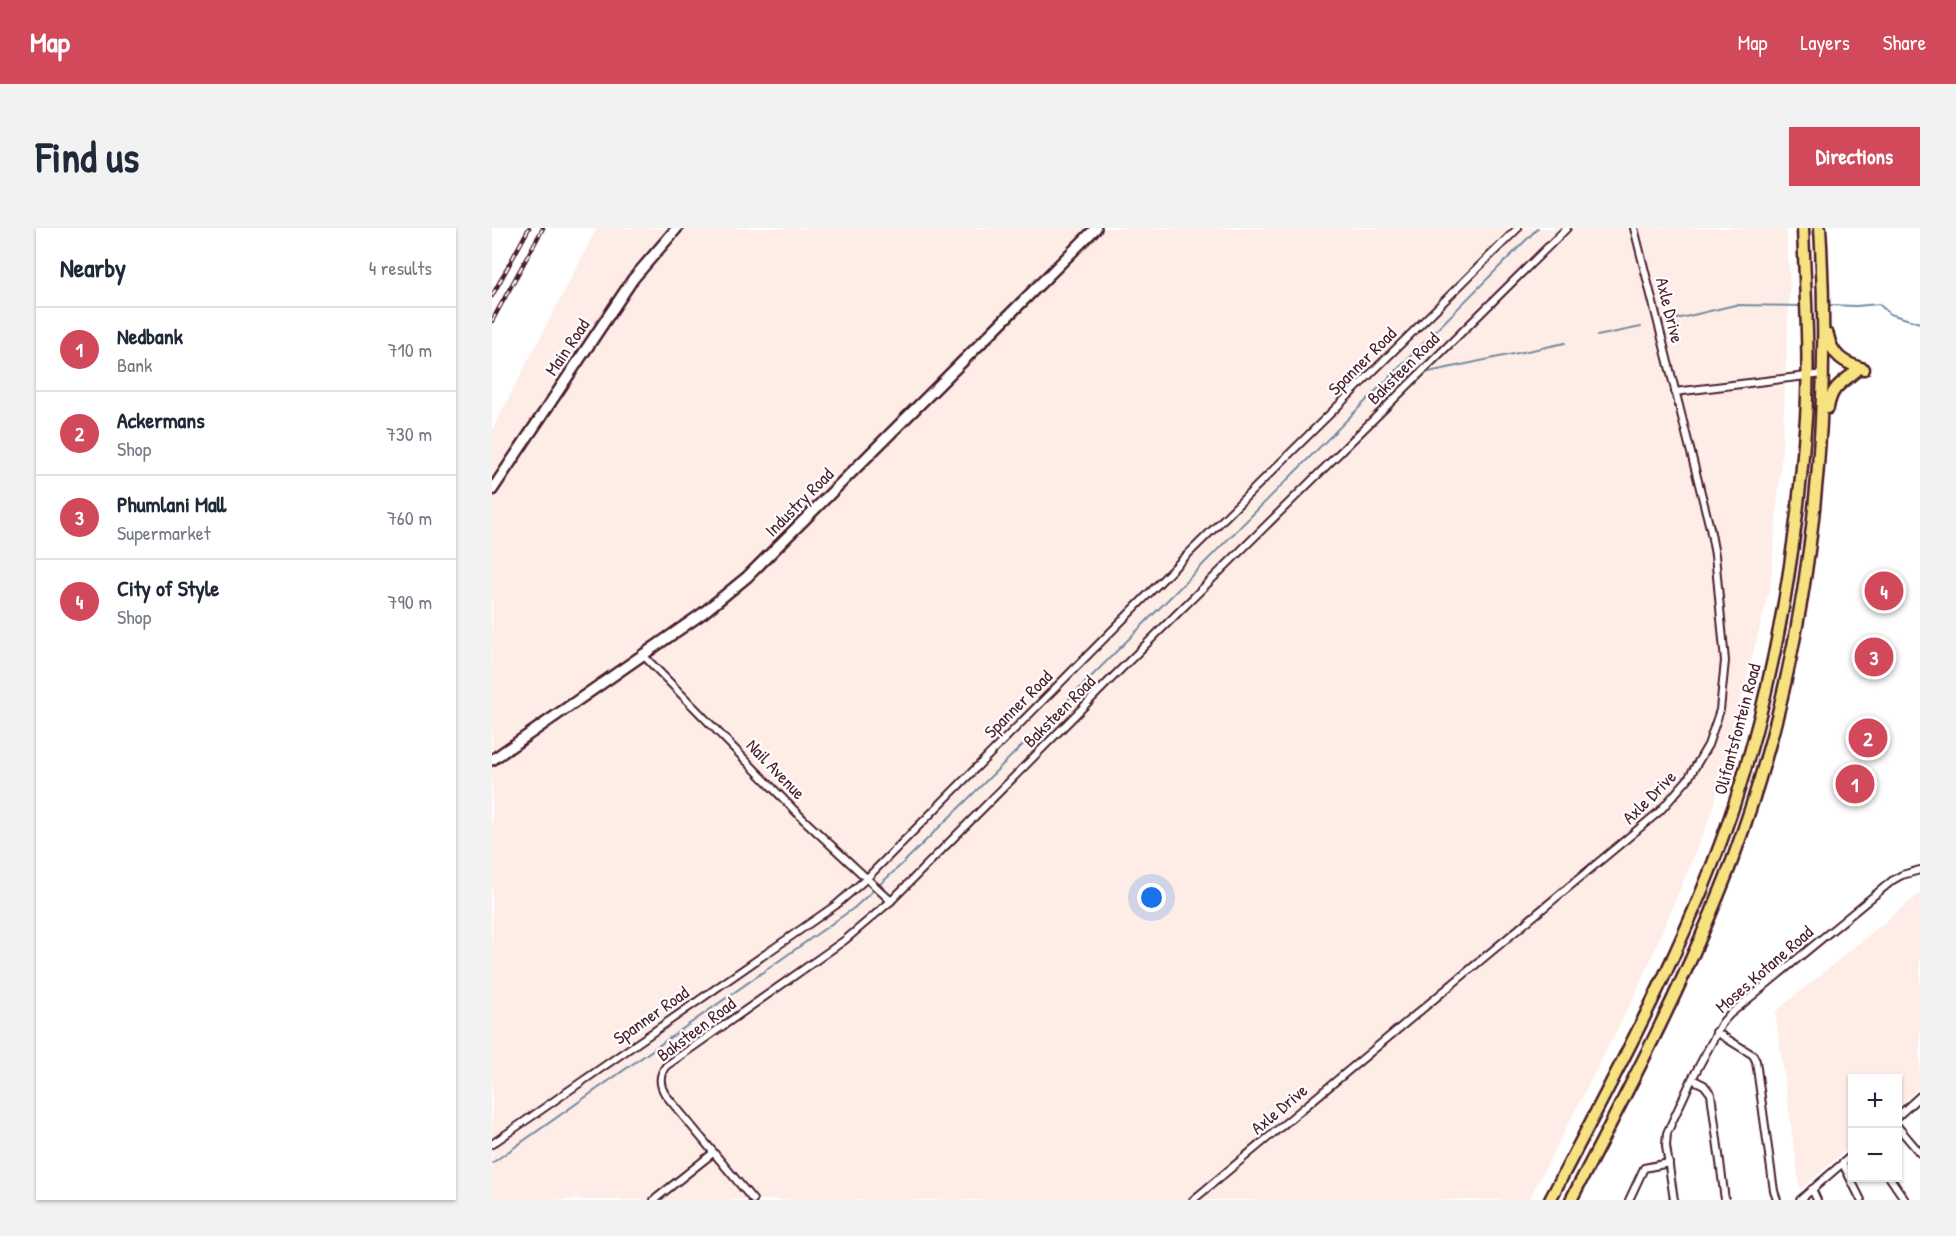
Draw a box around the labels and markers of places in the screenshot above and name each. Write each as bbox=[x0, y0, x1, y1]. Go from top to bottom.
pin: 4 bbox=[1864, 568, 1904, 614]
pin: 3 bbox=[1854, 634, 1894, 680]
pin: 2 bbox=[1848, 716, 1888, 760]
pin: 1 bbox=[1836, 762, 1874, 806]

